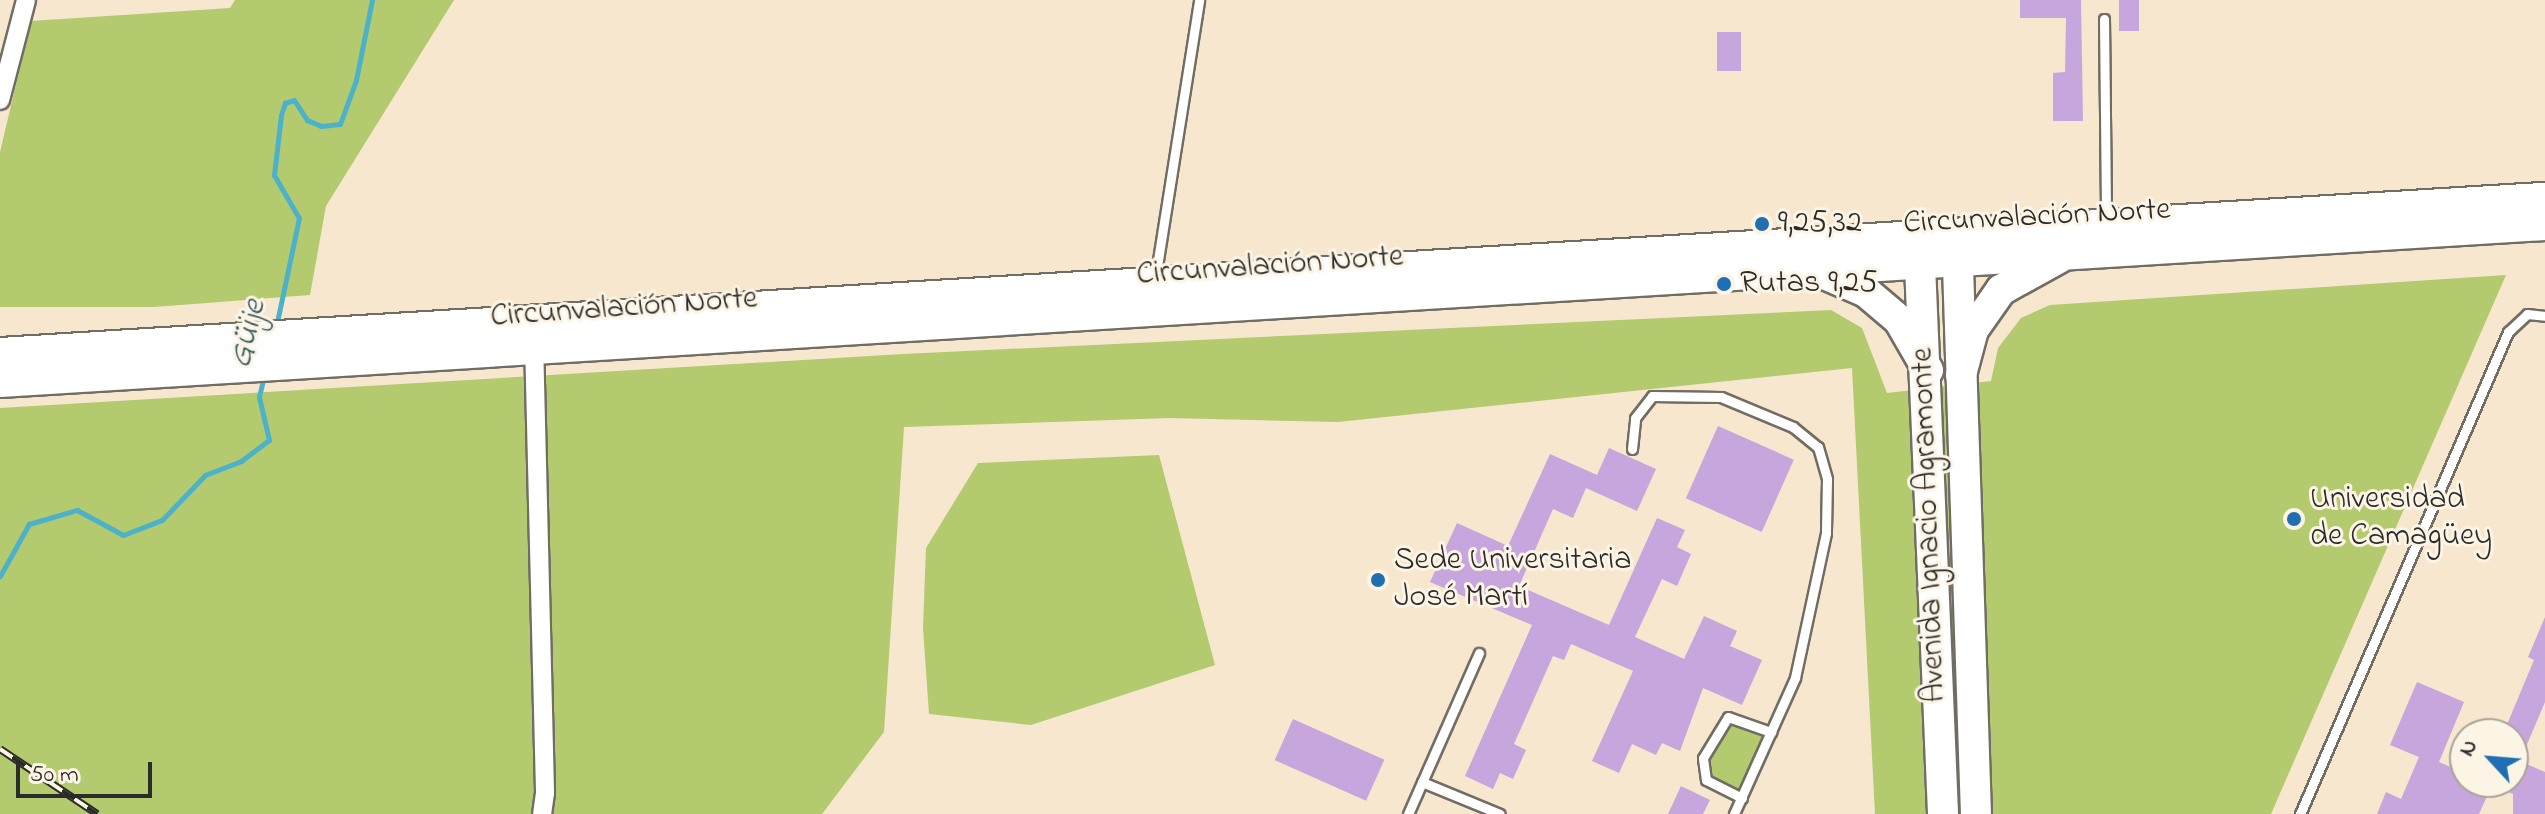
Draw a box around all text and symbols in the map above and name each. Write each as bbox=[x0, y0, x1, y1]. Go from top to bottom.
street label: Circunvalación Norte bbox=[1902, 192, 2172, 244]
place label: 9,25,32 bbox=[1778, 205, 1862, 243]
marker: 9,25,32 bbox=[1753, 215, 1771, 233]
street label: Circunvalación Norte bbox=[1135, 239, 1405, 295]
place label: Rutas 9,25 bbox=[1740, 265, 1878, 303]
marker: Rutas 9,25 bbox=[1715, 275, 1733, 293]
street label: Circunvalación Norte bbox=[489, 281, 759, 337]
water label: Güije bbox=[221, 296, 277, 372]
street label: Avenida Ignacio Agramonte bbox=[1905, 347, 1955, 703]
place label: Universidad de Camagüey bbox=[2310, 482, 2492, 557]
marker: Universidad de Camagüey bbox=[2285, 510, 2303, 528]
place label: Sede Universitaria José Martí bbox=[1394, 543, 1632, 618]
marker: Sede Universitaria José Martí bbox=[1369, 571, 1387, 589]
north arrow bbox=[2449, 718, 2529, 798]
text: N bbox=[2452, 735, 2487, 762]
scale bar bbox=[20, 746, 156, 796]
text: 50 m bbox=[30, 758, 79, 793]

